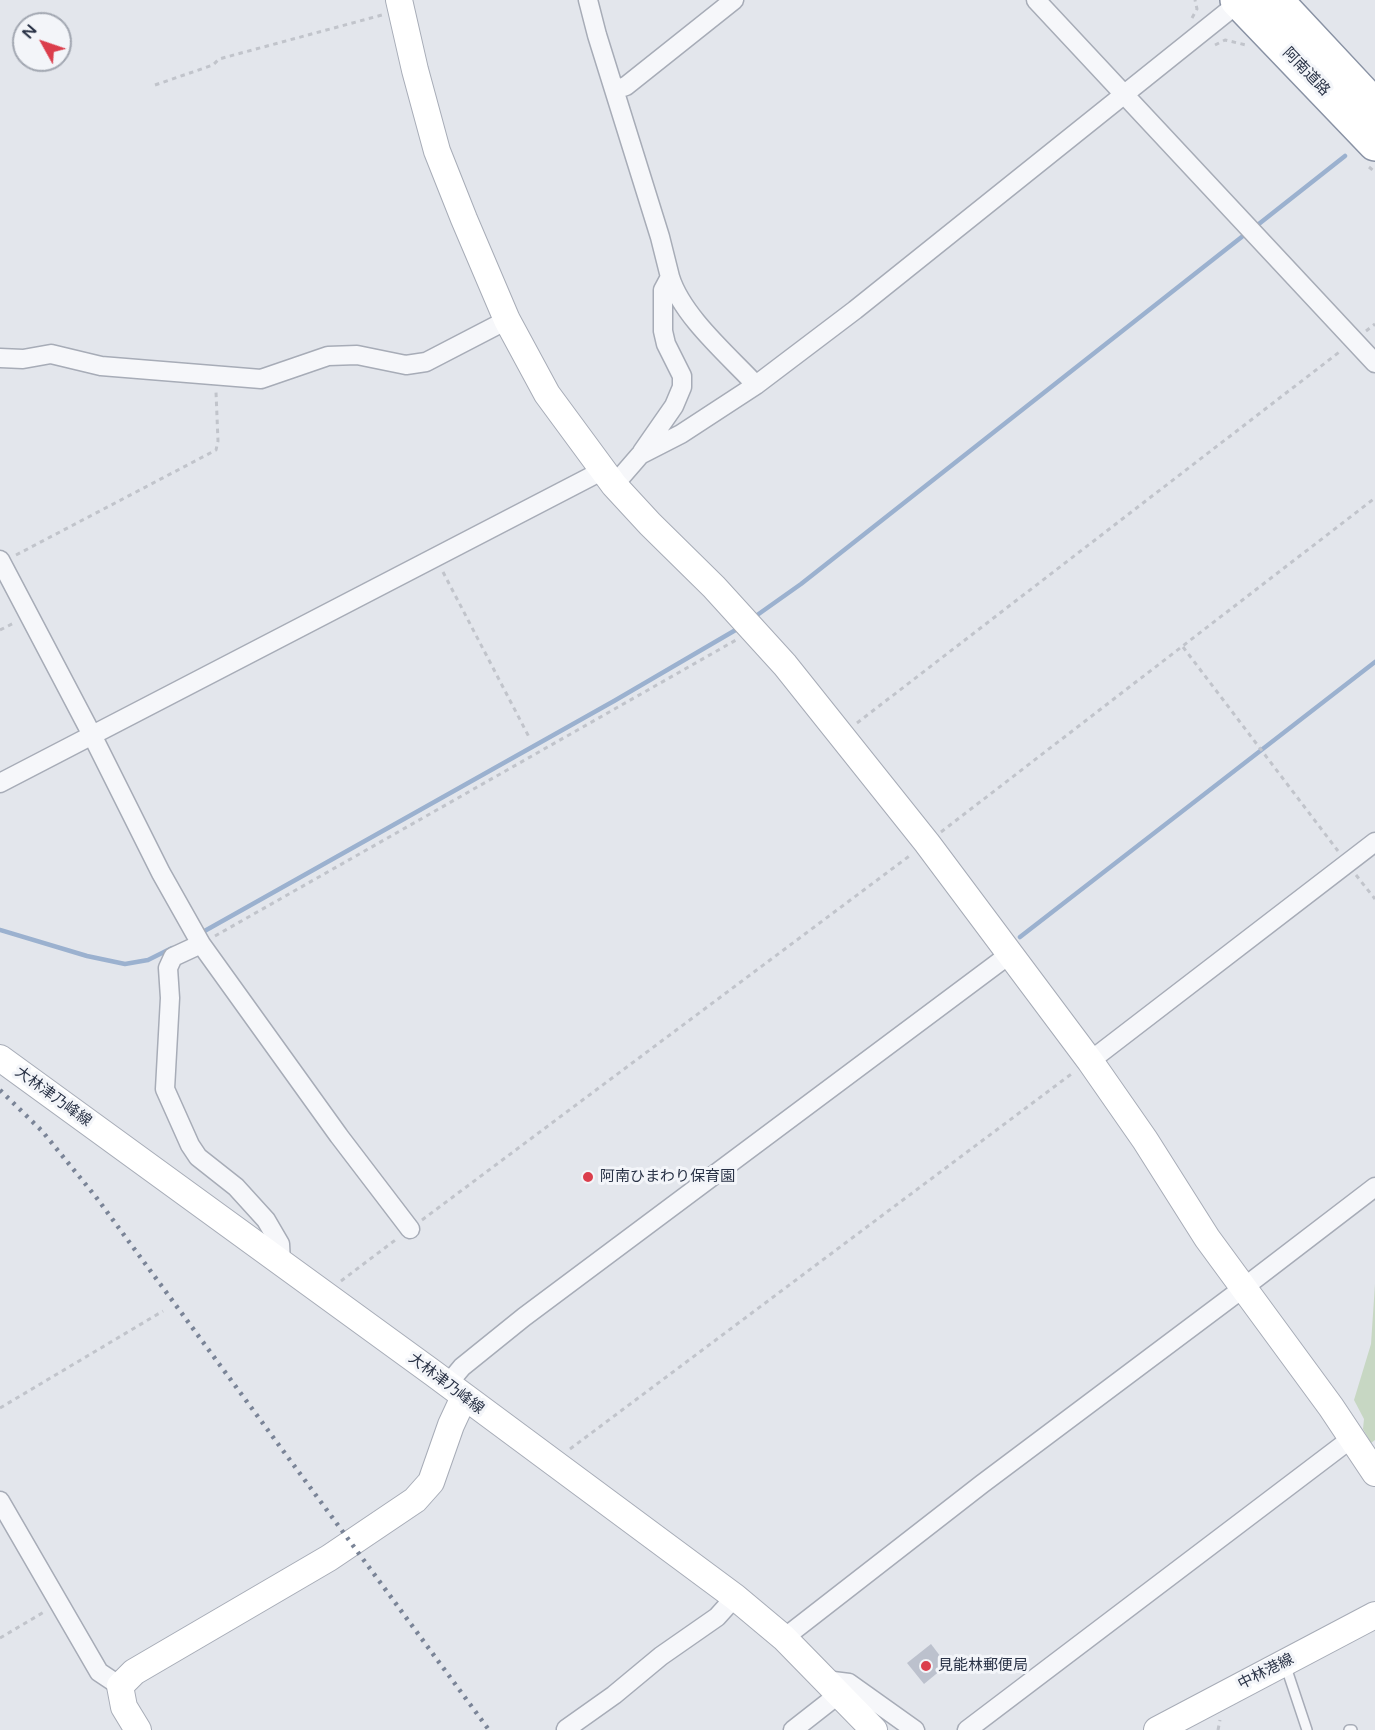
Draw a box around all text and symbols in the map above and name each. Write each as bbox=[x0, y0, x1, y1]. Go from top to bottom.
north arrow bbox=[12, 12, 72, 72]
text: N bbox=[18, 20, 42, 43]
street label: 阿南道路 bbox=[1279, 44, 1333, 100]
street label: 大林津乃峰線 bbox=[11, 1063, 95, 1131]
place label: 阿南ひまわり保育園 bbox=[600, 1168, 735, 1186]
marker: 阿南ひまわり保育園 bbox=[581, 1170, 595, 1184]
street label: 大林津乃峰線 bbox=[405, 1350, 487, 1418]
street label: 中林港線 bbox=[1235, 1650, 1297, 1694]
place label: 見能林郵便局 bbox=[938, 1657, 1028, 1675]
marker: 見能林郵便局 bbox=[919, 1659, 933, 1673]

